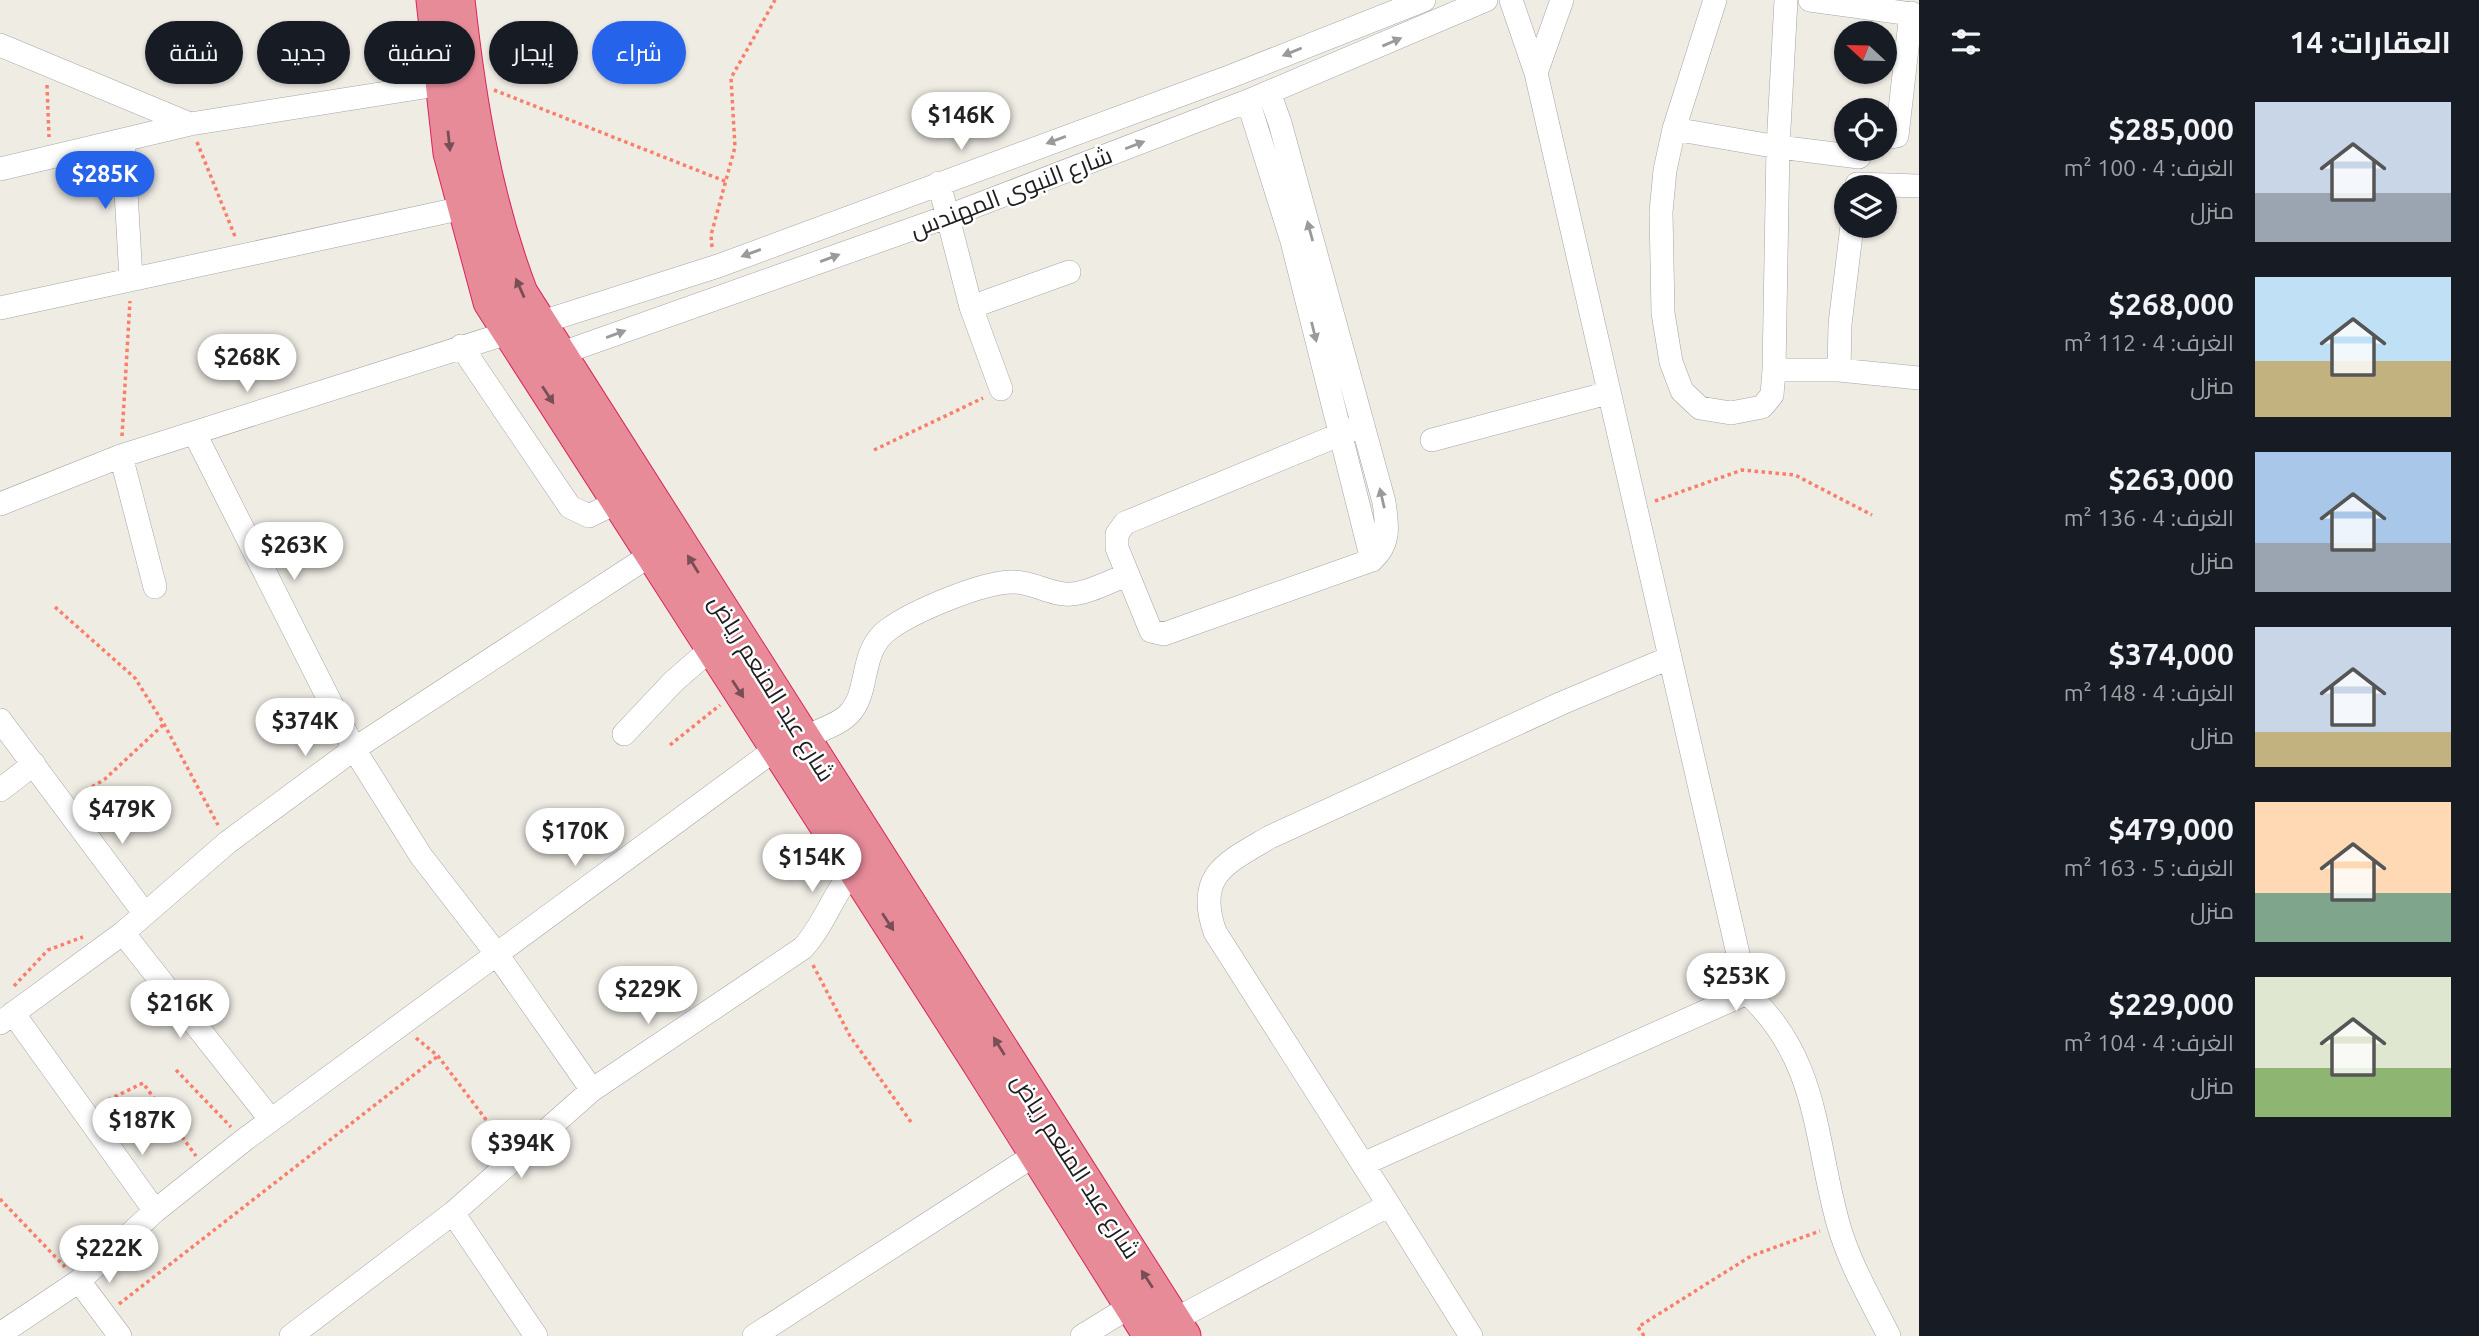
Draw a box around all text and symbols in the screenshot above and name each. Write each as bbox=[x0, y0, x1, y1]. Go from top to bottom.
chip: شقة bbox=[145, 21, 243, 84]
chip: جديد bbox=[257, 21, 350, 84]
chip: تصفية bbox=[364, 21, 475, 84]
chip: إيجار bbox=[489, 21, 578, 84]
chip: شراء bbox=[592, 21, 686, 84]
north arrow bbox=[1834, 21, 1897, 84]
map controls bbox=[1834, 21, 1897, 238]
icon: filters bbox=[1947, 23, 1985, 61]
text: العقارات: 14 bbox=[2289, 25, 2451, 59]
one-way arrow bbox=[1382, 36, 1403, 47]
one-way arrow bbox=[1281, 47, 1302, 58]
pin: $146K bbox=[912, 92, 1010, 152]
button: locate bbox=[1834, 98, 1897, 161]
text: $146K bbox=[927, 102, 995, 127]
text: $285,000 bbox=[2108, 112, 2234, 146]
one-way arrow bbox=[444, 130, 455, 152]
icon: home bbox=[2311, 130, 2395, 214]
one-way arrow bbox=[1045, 135, 1066, 146]
one-way arrow bbox=[1125, 139, 1146, 150]
street label: شارع النبوى المهندس bbox=[906, 141, 1117, 246]
pin: $285K bbox=[56, 152, 154, 211]
text: الغرف: 4 · 100 m² bbox=[2064, 155, 2234, 180]
text: $285K bbox=[71, 161, 139, 186]
button: layers bbox=[1834, 175, 1897, 238]
text: منزل bbox=[2190, 198, 2234, 223]
one-way arrow bbox=[1304, 220, 1314, 241]
one-way arrow bbox=[740, 248, 761, 259]
one-way arrow bbox=[820, 252, 841, 263]
one-way arrow bbox=[514, 278, 525, 299]
text: $268,000 bbox=[2108, 287, 2234, 321]
icon: home bbox=[2311, 305, 2395, 389]
one-way arrow bbox=[1309, 321, 1320, 343]
one-way arrow bbox=[605, 328, 626, 339]
text: الغرف: 4 · 112 m² bbox=[2064, 330, 2234, 355]
pin: $268K bbox=[198, 334, 296, 394]
text: $268K bbox=[213, 344, 281, 369]
text: منزل bbox=[2190, 373, 2234, 398]
one-way arrow bbox=[541, 386, 554, 405]
text: $263,000 bbox=[2108, 462, 2234, 496]
icon: home bbox=[2311, 480, 2395, 564]
one-way arrow bbox=[1376, 487, 1387, 509]
text: الغرف: 4 · 136 m² bbox=[2064, 505, 2234, 530]
pin: $263K bbox=[245, 522, 343, 582]
text: $263K bbox=[260, 532, 328, 557]
text: منزل bbox=[2190, 548, 2234, 573]
one-way arrow bbox=[686, 554, 699, 574]
street label: شارع عبد المنعم رياض bbox=[701, 590, 840, 788]
text: $374,000 bbox=[2108, 637, 2234, 671]
icon: home bbox=[2311, 655, 2395, 739]
one-way arrow bbox=[731, 680, 744, 699]
text: الغرف: 4 · 148 m² bbox=[2064, 680, 2234, 705]
pin: $374K bbox=[256, 698, 354, 758]
text: $374K bbox=[271, 708, 339, 733]
text: منزل bbox=[2190, 723, 2234, 748]
pin: $479K bbox=[73, 786, 171, 846]
text: $479K bbox=[88, 796, 156, 821]
pin: $170K bbox=[526, 808, 624, 868]
text: $479,000 bbox=[2108, 812, 2234, 846]
text: $170K bbox=[541, 818, 609, 843]
icon: home bbox=[2311, 830, 2395, 914]
pin: $154K bbox=[763, 834, 861, 894]
text: $154K bbox=[778, 844, 846, 869]
text: الغرف: 5 · 163 m² bbox=[2064, 855, 2234, 880]
text: منزل bbox=[2190, 898, 2234, 923]
one-way arrow bbox=[881, 912, 894, 932]
pin: $253K bbox=[1687, 954, 1785, 1013]
text: $253K bbox=[1702, 963, 1770, 988]
pin: $229K bbox=[599, 967, 697, 1026]
text: $229K bbox=[614, 976, 682, 1001]
pin: $216K bbox=[131, 981, 229, 1040]
text: $229,000 bbox=[2108, 987, 2234, 1021]
text: $216K bbox=[146, 990, 214, 1015]
icon: home bbox=[2311, 1005, 2395, 1089]
text: الغرف: 4 · 104 m² bbox=[2064, 1030, 2234, 1055]
one-way arrow bbox=[992, 1036, 1005, 1055]
street label: شارع عبد المنعم رياض bbox=[1004, 1069, 1146, 1265]
text: منزل bbox=[2190, 1073, 2234, 1098]
pin: $187K bbox=[93, 1098, 191, 1157]
text: $187K bbox=[108, 1107, 176, 1132]
pin: $394K bbox=[472, 1120, 570, 1180]
text: $394K bbox=[487, 1130, 555, 1155]
pin: $222K bbox=[60, 1226, 158, 1285]
text: $222K bbox=[75, 1235, 143, 1260]
one-way arrow bbox=[1141, 1269, 1154, 1288]

